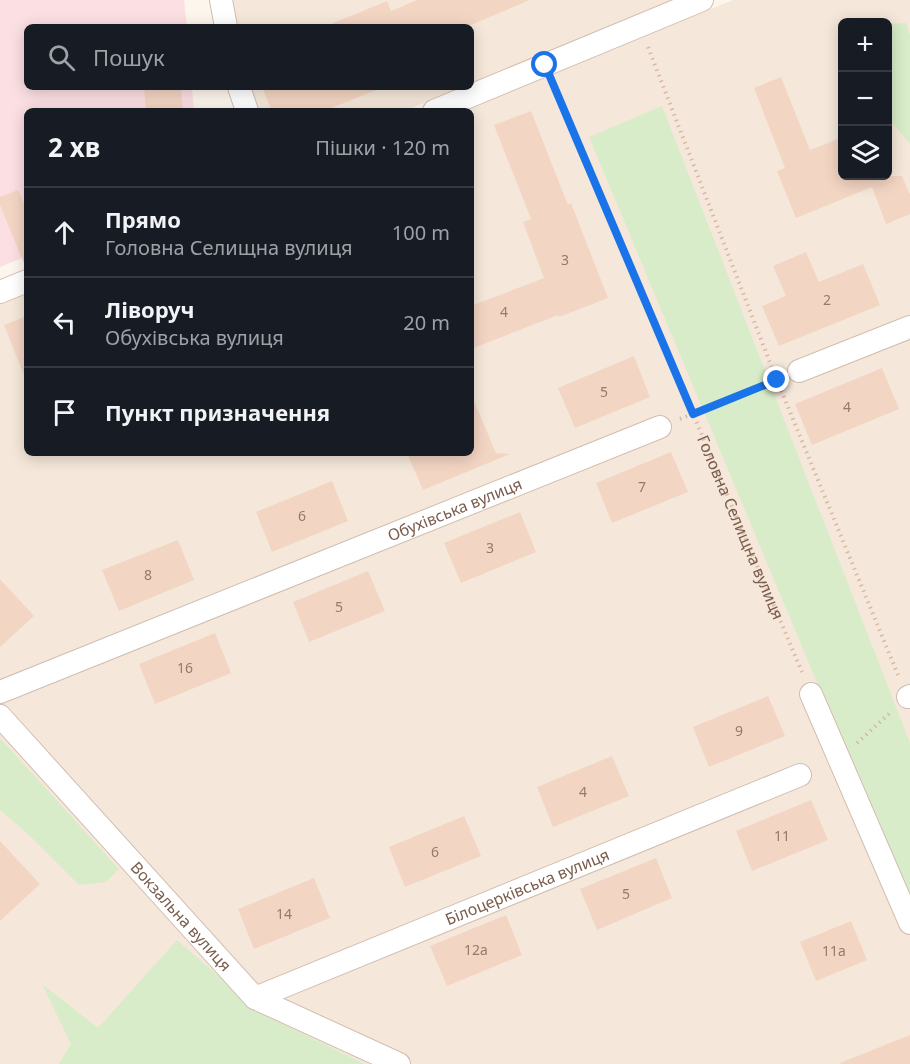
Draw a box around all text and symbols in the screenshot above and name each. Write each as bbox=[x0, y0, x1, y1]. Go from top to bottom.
map controls bbox=[838, 18, 892, 180]
button: + bbox=[838, 18, 892, 72]
search box bbox=[24, 24, 474, 90]
icon: search bbox=[45, 41, 78, 74]
text: Пошук bbox=[93, 42, 165, 72]
route start bbox=[531, 51, 557, 77]
button: − bbox=[838, 72, 892, 126]
button: layers bbox=[838, 126, 892, 180]
text: 2 хв bbox=[48, 129, 100, 165]
text: Пішки · 120 m bbox=[315, 134, 450, 161]
text: Прямо bbox=[105, 204, 181, 234]
icon: ahead bbox=[48, 216, 81, 249]
text: 100 m bbox=[392, 219, 450, 246]
text: Головна Селищна вулиця bbox=[105, 234, 352, 261]
house number: 3 bbox=[561, 250, 569, 269]
house number: 2 bbox=[823, 290, 831, 309]
text: Ліворуч bbox=[105, 294, 195, 324]
house number: 4 bbox=[500, 302, 508, 321]
icon: left bbox=[48, 306, 81, 339]
text: 20 m bbox=[403, 309, 450, 336]
text: Обухівська вулиця bbox=[105, 324, 284, 351]
route end bbox=[763, 366, 789, 392]
house number: 5 bbox=[600, 382, 608, 401]
icon: arrive bbox=[48, 396, 81, 429]
text: Пункт призначення bbox=[105, 397, 330, 427]
house number: 4 bbox=[843, 397, 851, 416]
street label: Головна Селищна вулиця bbox=[692, 432, 790, 623]
street label: Обухівська вулиця bbox=[384, 473, 525, 546]
house number: 7 bbox=[638, 477, 646, 496]
house number: 6 bbox=[298, 506, 306, 525]
house number: 3 bbox=[486, 538, 494, 557]
house number: 8 bbox=[144, 565, 152, 584]
house number: 5 bbox=[335, 597, 343, 616]
house number: 16 bbox=[177, 658, 193, 677]
house number: 9 bbox=[735, 721, 743, 740]
house number: 4 bbox=[579, 782, 587, 801]
house number: 11 bbox=[774, 826, 790, 845]
house number: 6 bbox=[431, 842, 439, 861]
street label: Білоцерківська вулиця bbox=[442, 843, 612, 930]
street label: Вокзальна вулиця bbox=[126, 857, 236, 976]
house number: 5 bbox=[622, 884, 630, 903]
house number: 14 bbox=[276, 904, 292, 923]
house number: 12а bbox=[464, 940, 488, 959]
house number: 11а bbox=[822, 941, 846, 960]

